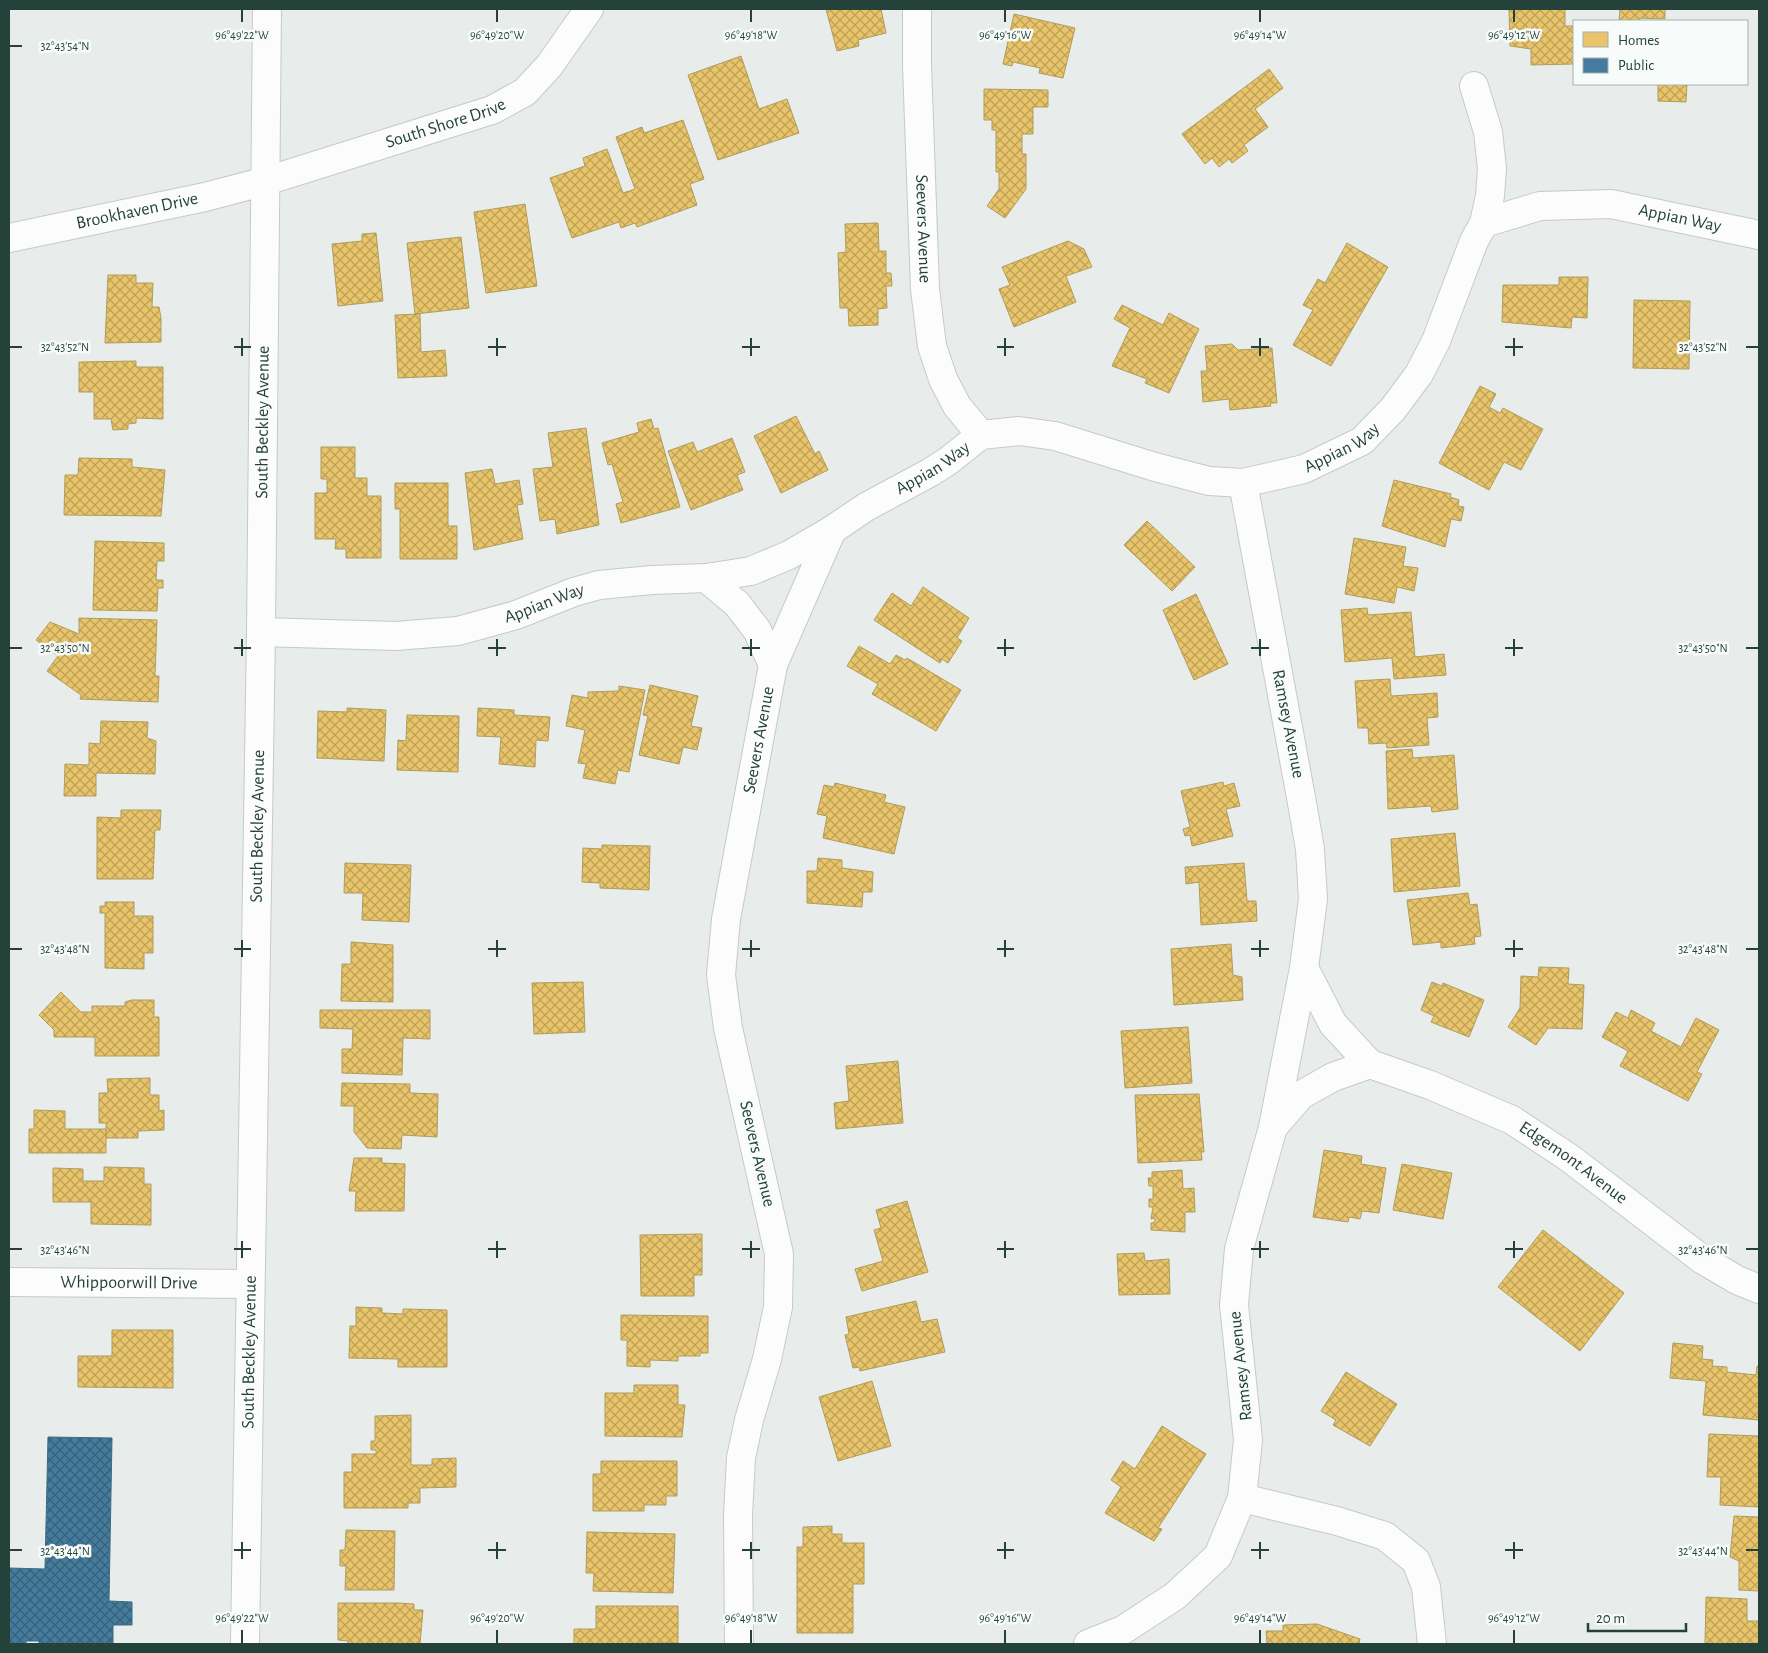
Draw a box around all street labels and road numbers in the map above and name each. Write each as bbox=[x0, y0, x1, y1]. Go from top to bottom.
street label: South Shore Drive bbox=[384, 95, 509, 152]
street label: Seevers Avenue bbox=[912, 174, 934, 283]
street label: Brookhaven Drive bbox=[75, 190, 200, 233]
street label: Appian Way bbox=[1637, 201, 1723, 236]
street label: South Beckley Avenue bbox=[253, 345, 273, 499]
street label: Appian Way bbox=[1302, 419, 1383, 476]
street label: Appian Way bbox=[893, 438, 974, 498]
street label: Appian Way bbox=[503, 580, 587, 627]
street label: Ramsey Avenue bbox=[1269, 668, 1307, 780]
street label: Seevers Avenue bbox=[740, 685, 778, 795]
street label: South Beckley Avenue bbox=[248, 749, 268, 903]
street label: Seevers Avenue bbox=[736, 1099, 778, 1209]
street label: Edgemont Avenue bbox=[1516, 1118, 1630, 1208]
street label: Whippoorwill Drive bbox=[60, 1273, 198, 1293]
street label: South Beckley Avenue bbox=[239, 1275, 260, 1429]
street label: Ramsey Avenue bbox=[1226, 1310, 1256, 1422]

